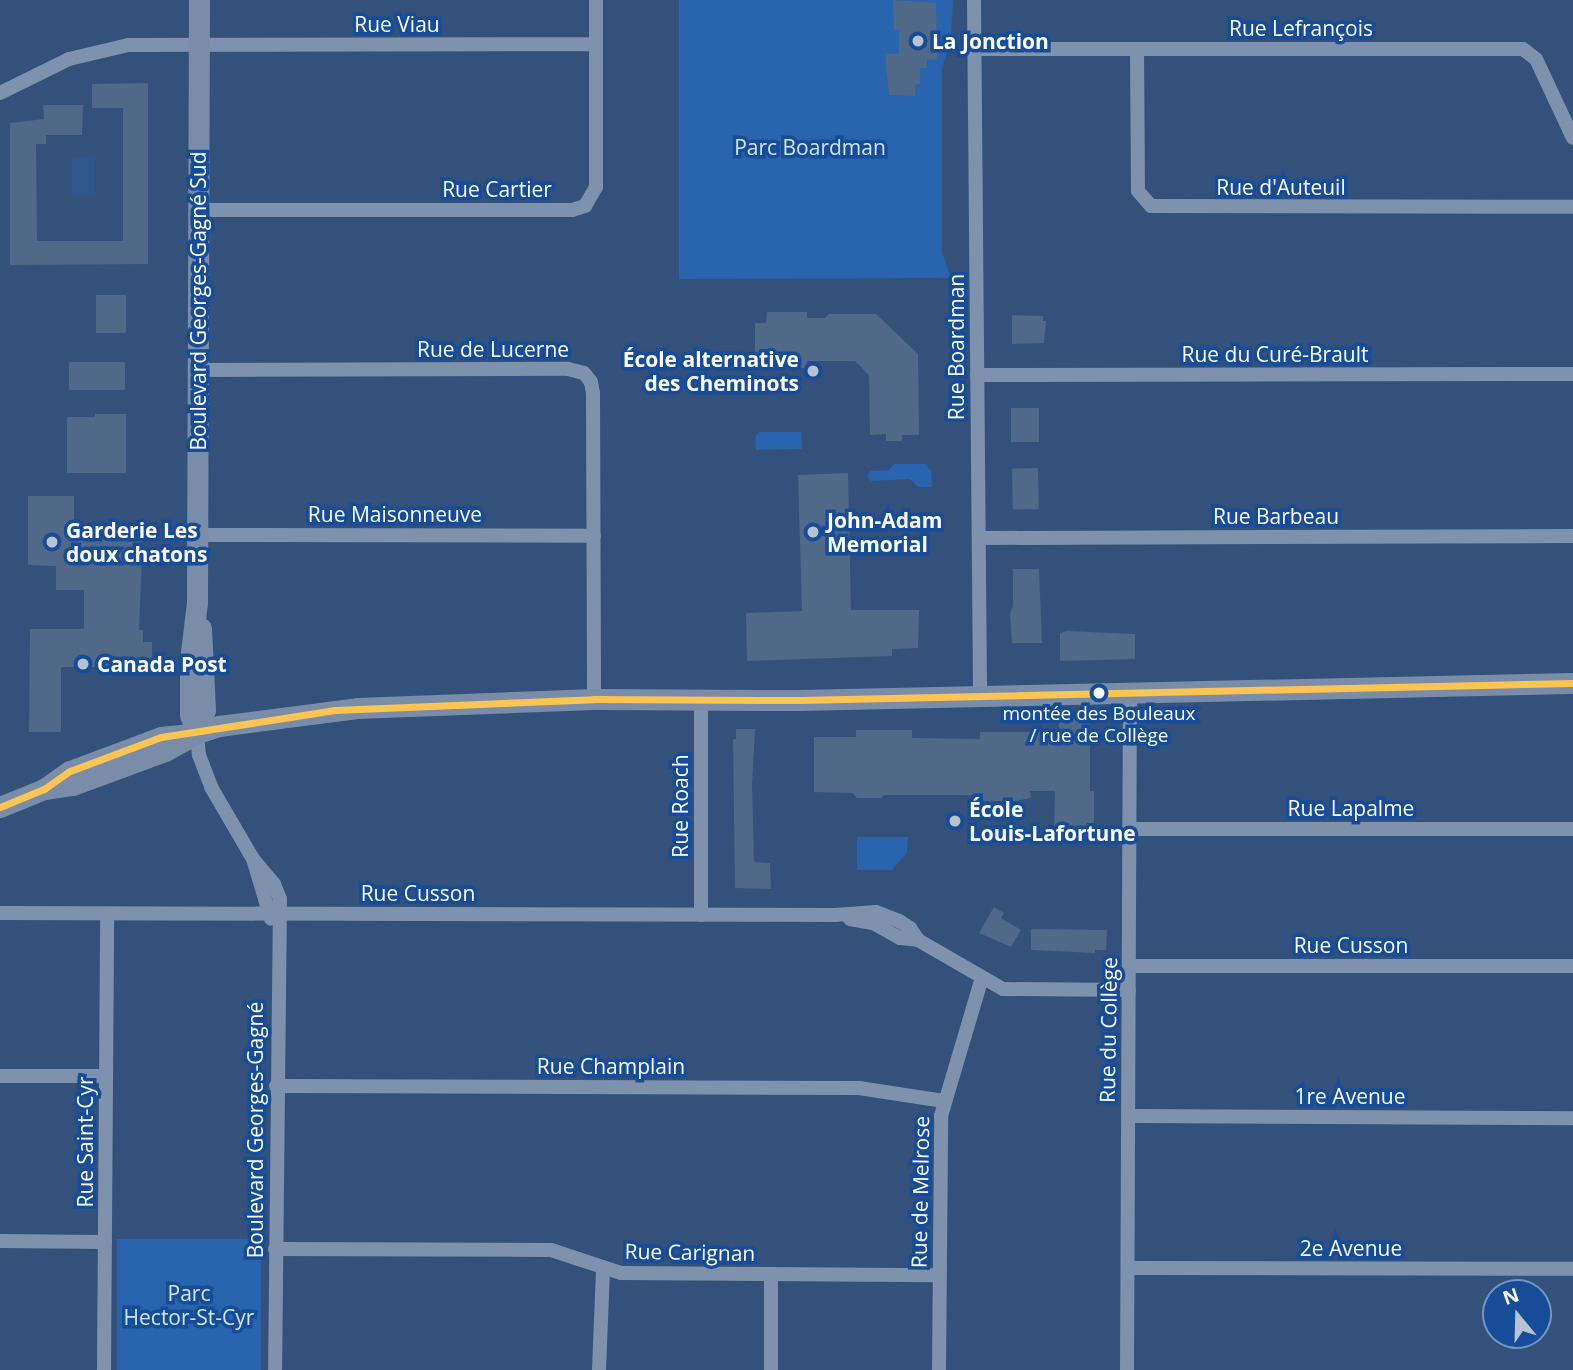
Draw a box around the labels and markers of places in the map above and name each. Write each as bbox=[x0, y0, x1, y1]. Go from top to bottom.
place label: La Jonction bbox=[932, 28, 1049, 54]
marker: La Jonction bbox=[910, 33, 926, 49]
place label: École alternative des Cheminots bbox=[623, 346, 799, 396]
marker: École alternative des Cheminots bbox=[805, 363, 821, 379]
place label: John-Adam Memorial bbox=[827, 507, 942, 557]
place label: Garderie Les doux chatons bbox=[66, 517, 207, 567]
marker: John-Adam Memorial bbox=[805, 524, 821, 540]
marker: Garderie Les doux chatons bbox=[44, 534, 60, 550]
place label: Canada Post bbox=[97, 651, 227, 677]
marker: Canada Post bbox=[75, 656, 91, 672]
marker: montée des Bouleaux / rue de Collège bbox=[1092, 686, 1106, 700]
place label: montée des Bouleaux / rue de Collège bbox=[1003, 703, 1195, 747]
place label: École Louis-Lafortune bbox=[969, 796, 1136, 846]
marker: École Louis-Lafortune bbox=[947, 813, 963, 829]

